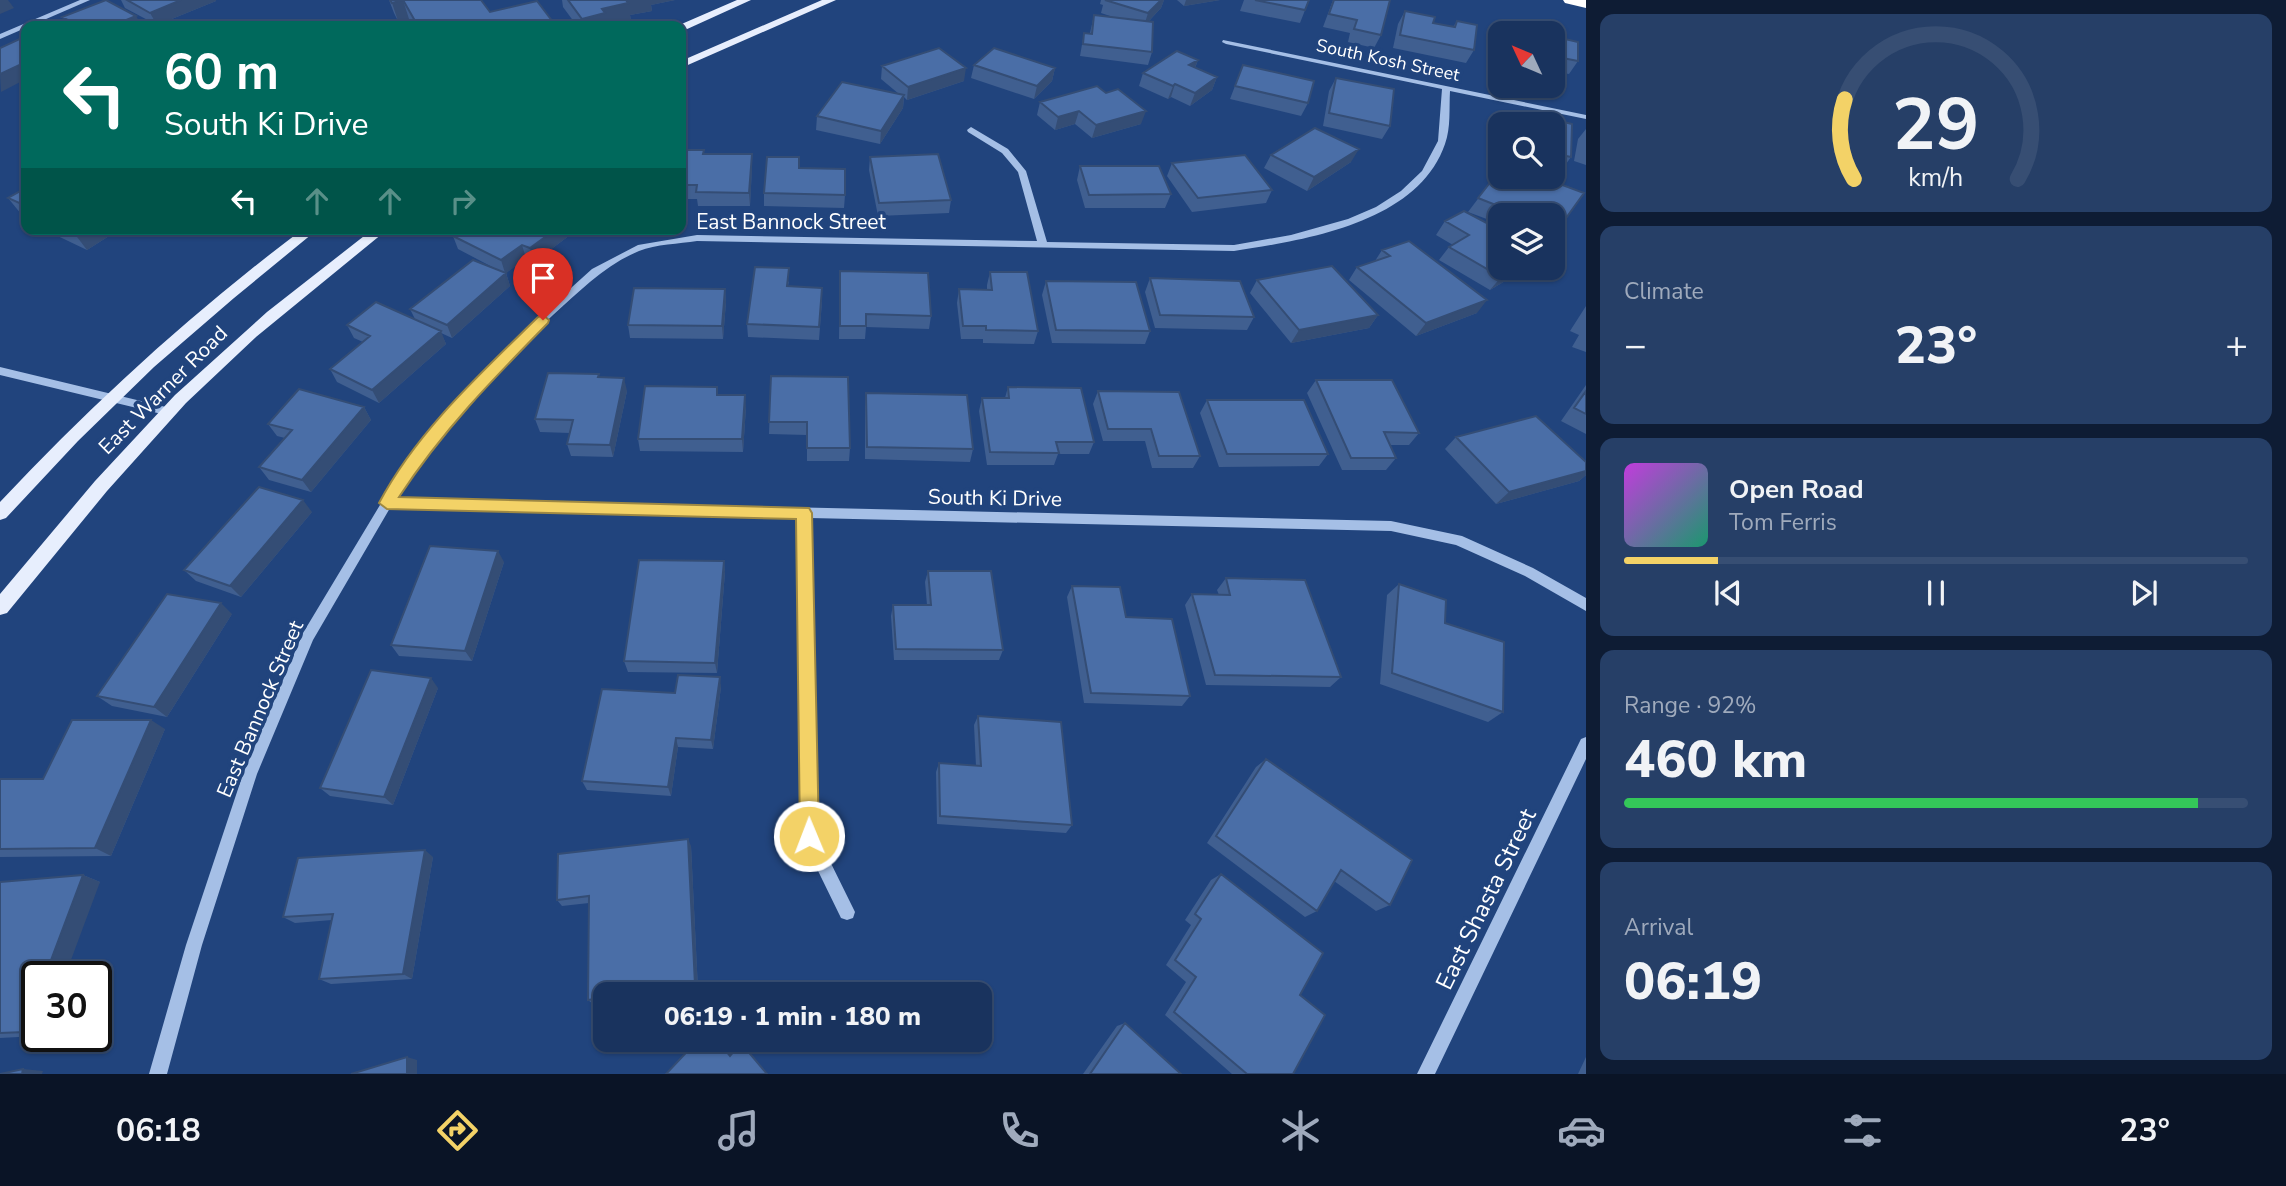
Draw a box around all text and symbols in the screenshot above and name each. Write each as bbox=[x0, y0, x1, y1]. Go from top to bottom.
north arrow bbox=[1488, 21, 1564, 98]
map controls bbox=[1488, 21, 1565, 280]
street label: South Kosh Street bbox=[1314, 33, 1463, 87]
text: 60 m bbox=[164, 39, 279, 106]
icon: left bbox=[49, 49, 140, 140]
text: 29 bbox=[1892, 75, 1980, 175]
text: South Ki Drive bbox=[164, 103, 369, 146]
button: search bbox=[1488, 112, 1565, 189]
text: km/h bbox=[1908, 161, 1964, 195]
icon: left bbox=[225, 182, 263, 220]
icon: ahead bbox=[298, 182, 336, 220]
icon: ahead bbox=[371, 182, 409, 220]
icon: right bbox=[444, 182, 482, 220]
button: layers bbox=[1488, 203, 1565, 280]
street label: East Bannock Street bbox=[696, 208, 887, 236]
pin bbox=[513, 248, 573, 320]
icon: arrive bbox=[524, 259, 562, 297]
text: Climate bbox=[1624, 276, 1704, 307]
text: 23° bbox=[1895, 310, 1977, 381]
street label: East Warner Road bbox=[92, 319, 234, 461]
text: − bbox=[1624, 320, 1647, 371]
text: + bbox=[2225, 320, 2248, 371]
text: Open Road bbox=[1729, 472, 1864, 507]
street label: South Ki Drive bbox=[928, 483, 1062, 513]
text: Tom Ferris bbox=[1729, 507, 1837, 538]
icon: previous bbox=[1709, 574, 1747, 612]
icon: pause bbox=[1917, 574, 1955, 612]
icon: next bbox=[2125, 574, 2163, 612]
street label: East Bannock Street bbox=[210, 616, 310, 802]
text: Range · 92% bbox=[1624, 690, 1756, 721]
text: 460 km bbox=[1624, 724, 1807, 795]
position arrow bbox=[772, 799, 846, 873]
street label: East Shasta Street bbox=[1428, 803, 1544, 995]
text: Arrival bbox=[1624, 912, 1693, 943]
text: 06:19 bbox=[1624, 946, 1762, 1017]
speed limit sign: 30 bbox=[21, 961, 112, 1052]
text: 06:19 · 1 min · 180 m bbox=[664, 999, 921, 1034]
icon: directions bbox=[433, 1106, 482, 1155]
icon: music bbox=[714, 1106, 763, 1155]
icon: phone bbox=[995, 1106, 1044, 1155]
icon: climate bbox=[1276, 1106, 1325, 1155]
icon: car bbox=[1557, 1106, 1606, 1155]
icon: filters bbox=[1838, 1106, 1887, 1155]
text: 06:18 bbox=[116, 1109, 201, 1152]
text: 23° bbox=[2119, 1109, 2170, 1152]

